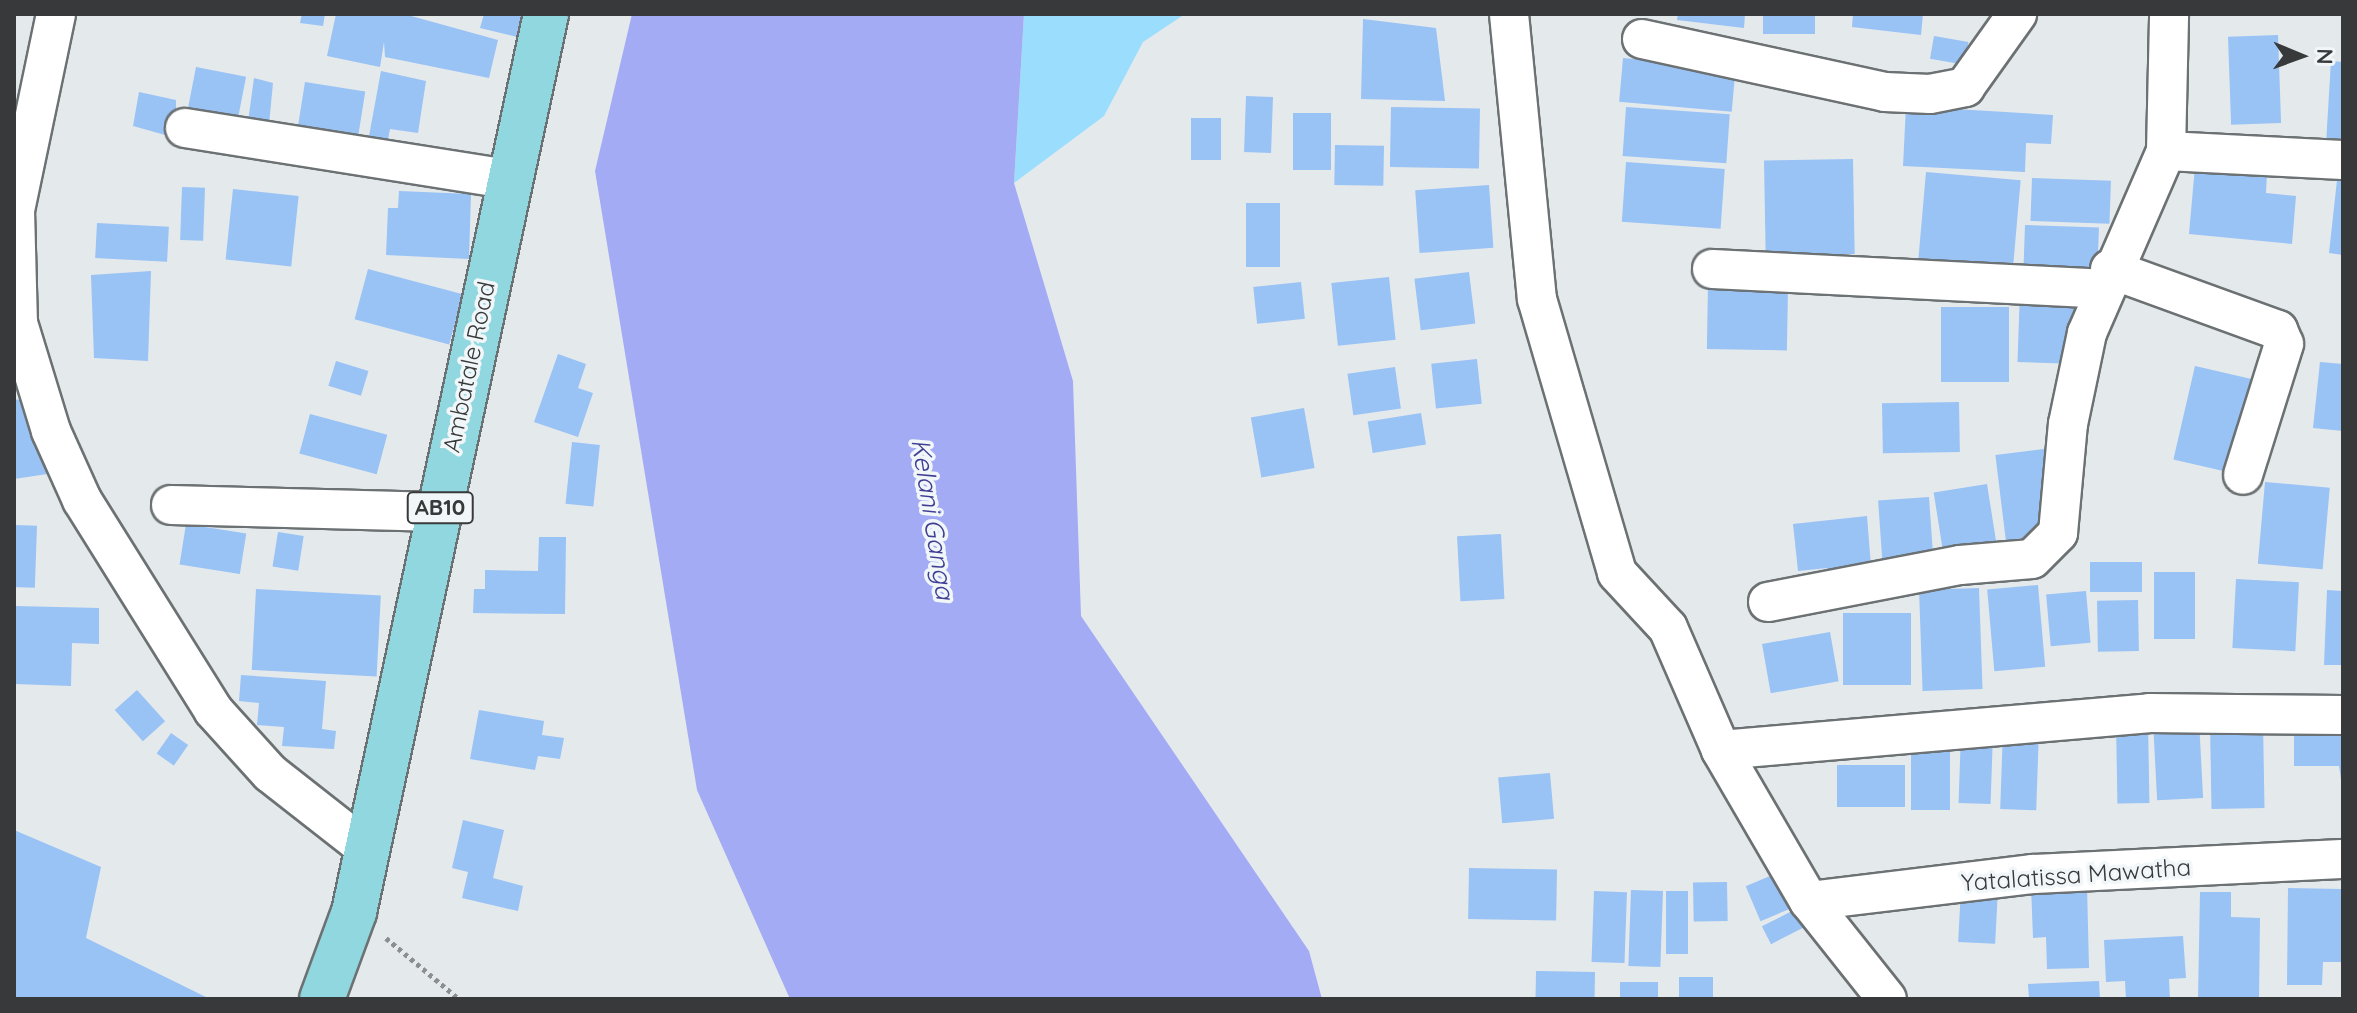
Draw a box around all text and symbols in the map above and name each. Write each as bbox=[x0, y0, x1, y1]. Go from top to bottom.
north arrow bbox=[2261, 16, 2341, 96]
text: N bbox=[2311, 48, 2339, 65]
street label: Ambatale Road bbox=[437, 279, 501, 455]
water label: Kelani Ganga bbox=[905, 436, 961, 602]
road number: AB10 bbox=[406, 490, 474, 526]
street label: Yatalatissa Mawatha bbox=[1960, 853, 2192, 897]

